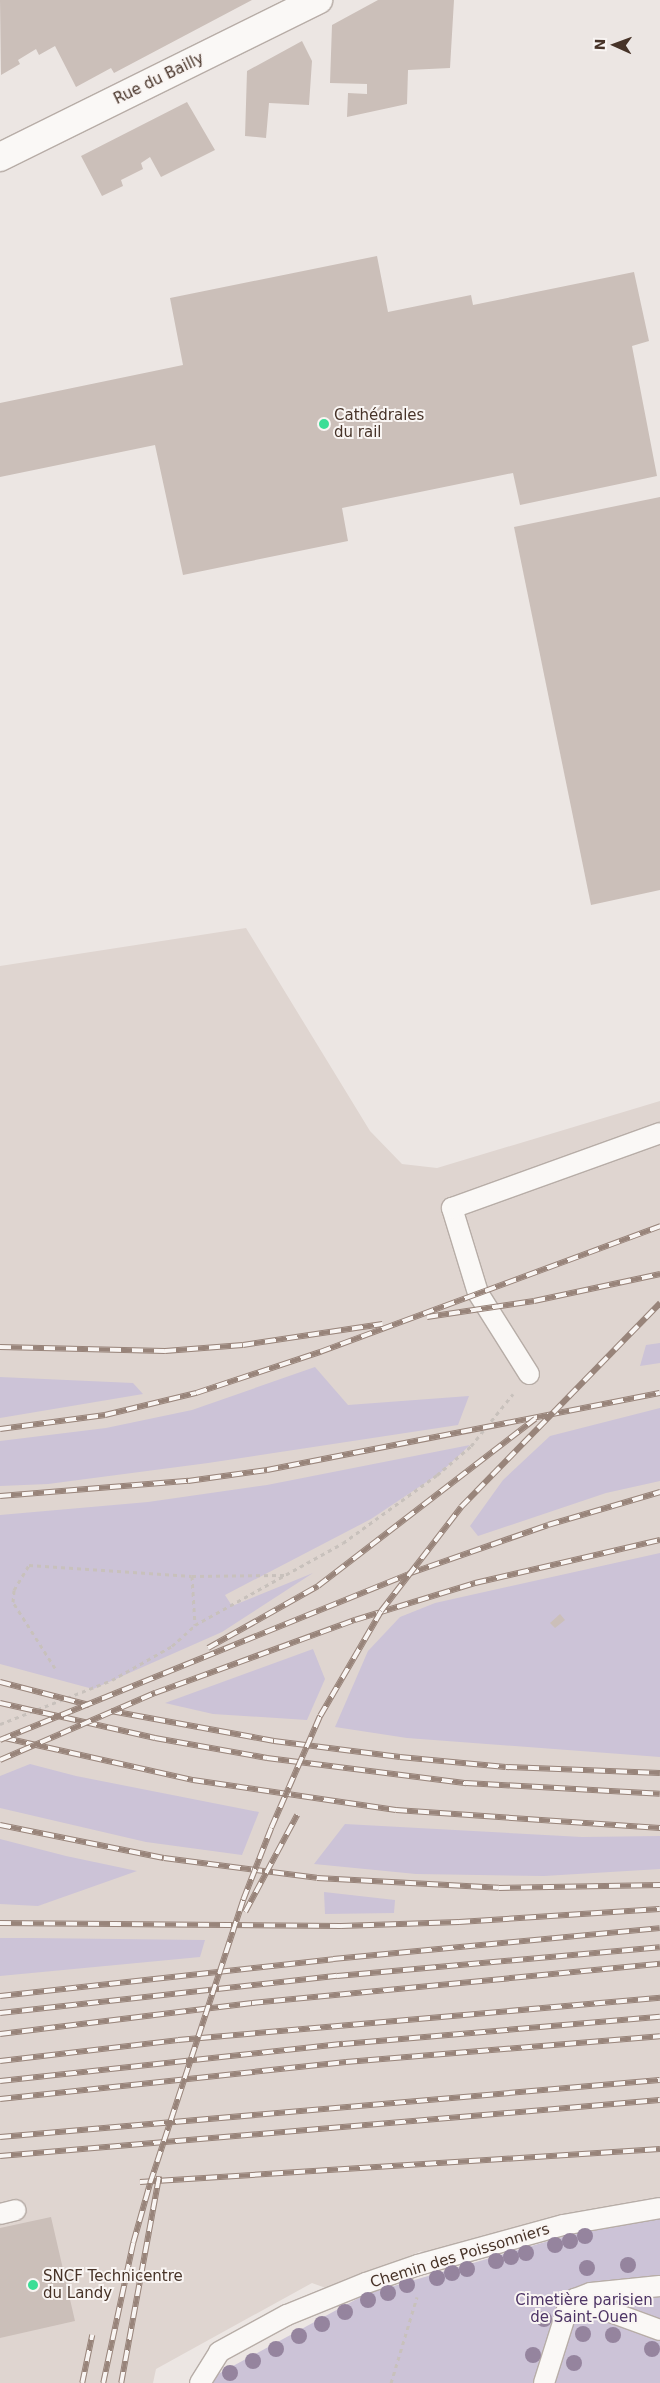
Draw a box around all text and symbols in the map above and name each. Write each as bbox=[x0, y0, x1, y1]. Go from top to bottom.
north arrow bbox=[590, 20, 640, 70]
text: N bbox=[592, 38, 608, 51]
street label: Rue du Bailly bbox=[111, 49, 207, 109]
place label: Cathédrales du rail bbox=[334, 406, 424, 441]
marker: Cathédrales du rail bbox=[318, 418, 330, 430]
street label: Chemin des Poissonniers bbox=[368, 2220, 552, 2292]
place label: SNCF Technicentre du Landy bbox=[43, 2267, 183, 2302]
marker: SNCF Technicentre du Landy bbox=[27, 2279, 39, 2291]
park label: Cimetière parisien de Saint-Ouen bbox=[515, 2291, 653, 2326]

